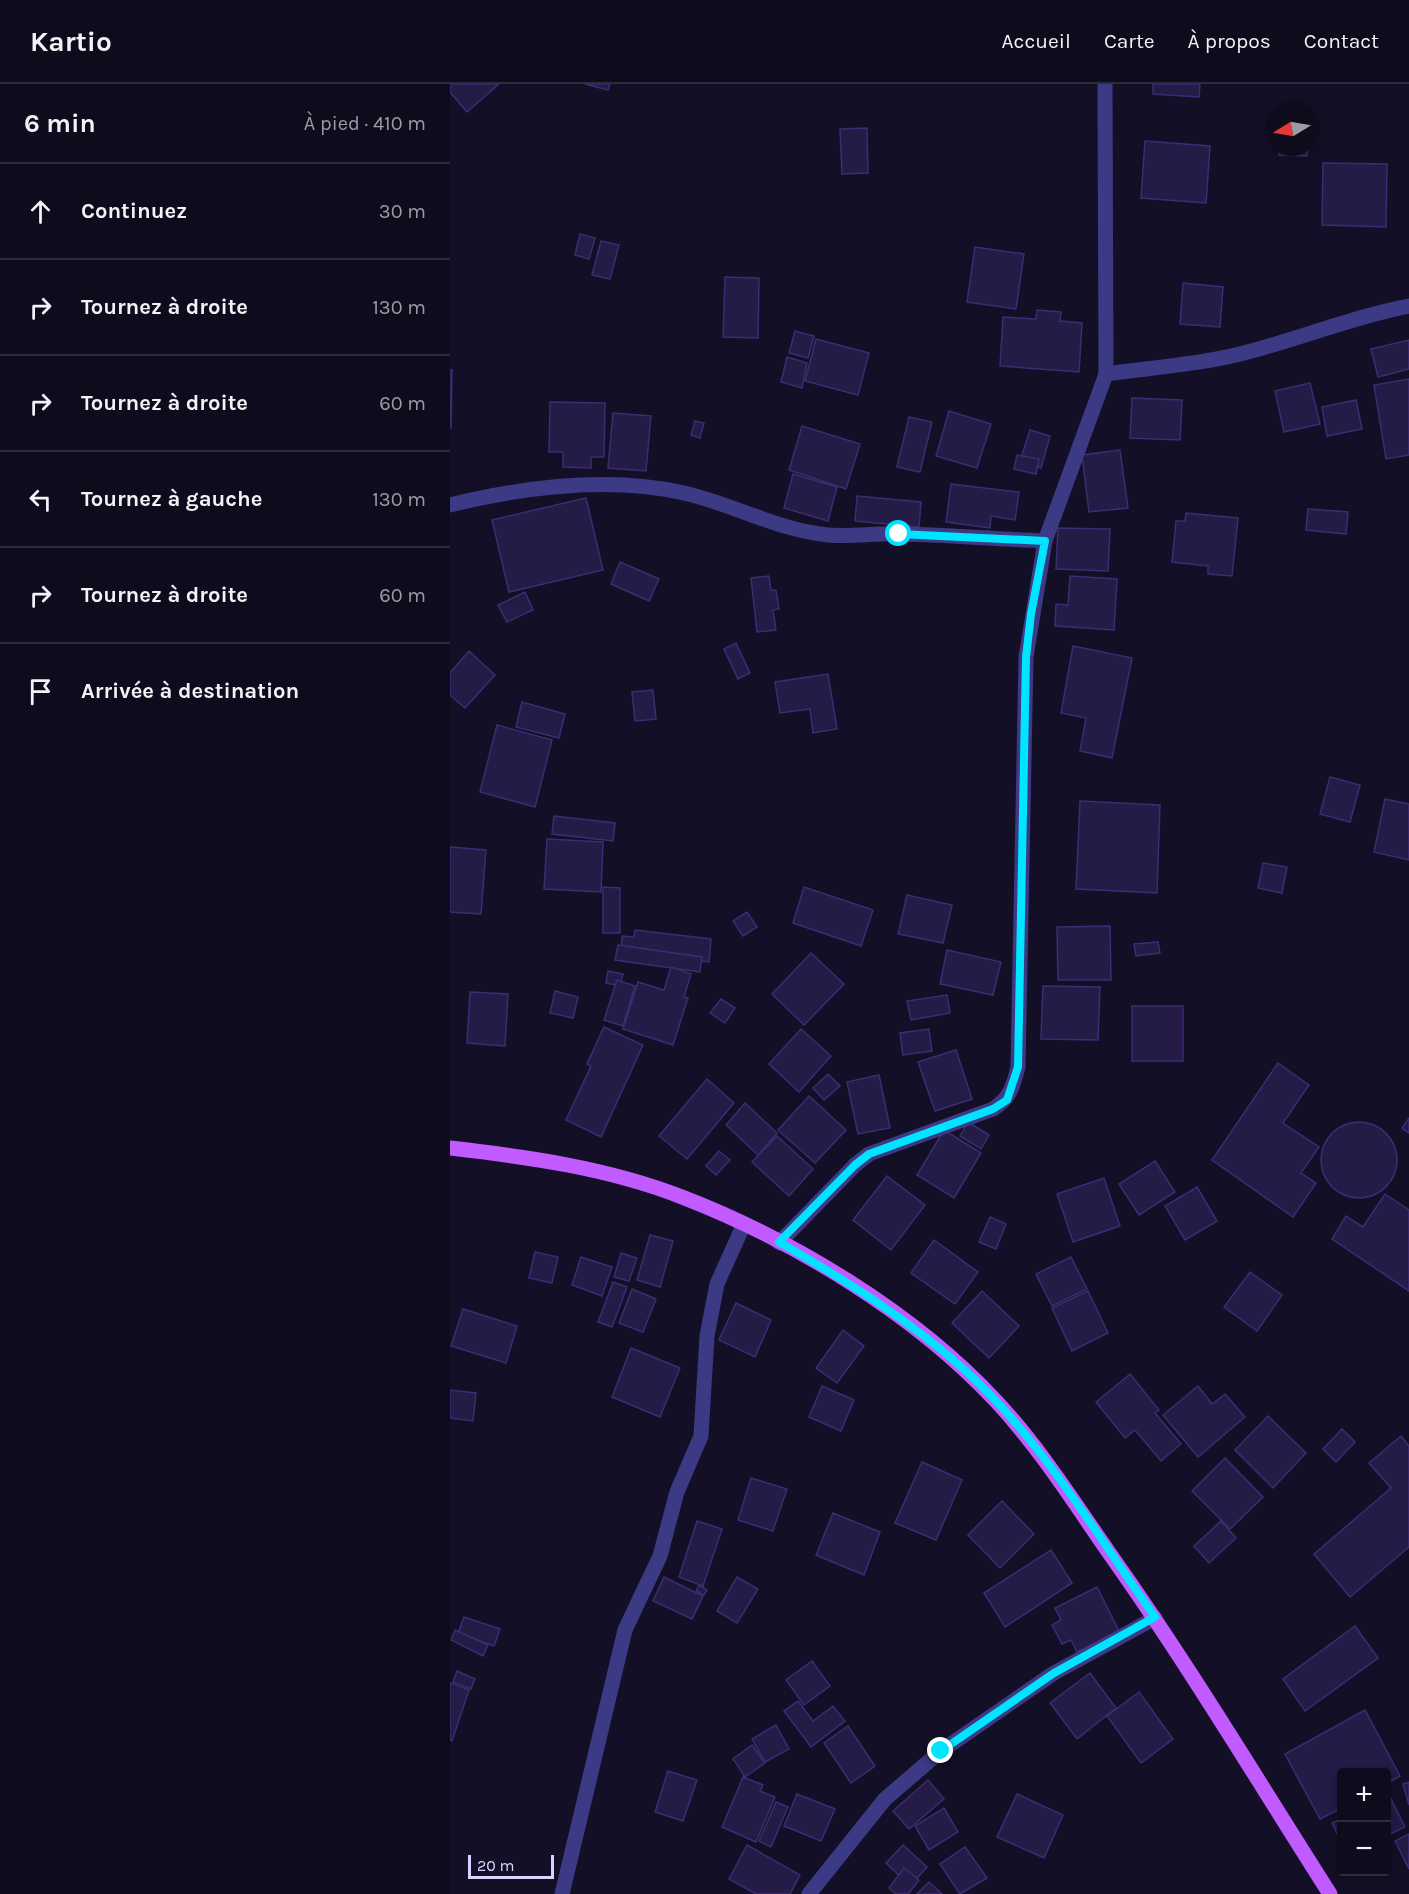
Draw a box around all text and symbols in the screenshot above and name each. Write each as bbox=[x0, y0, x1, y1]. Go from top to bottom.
text: Kartio bbox=[30, 25, 112, 58]
text: Accueil bbox=[1002, 29, 1071, 53]
text: Carte bbox=[1104, 29, 1155, 53]
text: À propos bbox=[1188, 29, 1271, 53]
text: Contact bbox=[1304, 29, 1379, 53]
north arrow bbox=[1265, 102, 1319, 156]
text: 6 min bbox=[24, 108, 96, 139]
text: À pied · 410 m bbox=[304, 112, 426, 135]
icon: ahead bbox=[24, 195, 57, 228]
text: Continuez bbox=[81, 198, 187, 224]
text: 30 m bbox=[379, 200, 426, 223]
icon: right bbox=[24, 291, 57, 324]
text: Tournez à droite bbox=[81, 294, 248, 320]
text: 130 m bbox=[372, 296, 426, 319]
icon: right bbox=[24, 387, 57, 420]
text: Tournez à droite bbox=[81, 390, 248, 416]
text: 60 m bbox=[379, 392, 426, 415]
icon: left bbox=[24, 483, 57, 516]
text: Tournez à gauche bbox=[81, 486, 262, 512]
text: 130 m bbox=[372, 488, 426, 511]
route start bbox=[885, 520, 911, 546]
icon: right bbox=[24, 579, 57, 612]
text: Tournez à droite bbox=[81, 582, 248, 608]
text: 60 m bbox=[379, 584, 426, 607]
icon: arrive bbox=[24, 675, 57, 708]
text: Arrivée à destination bbox=[81, 678, 299, 704]
route end bbox=[927, 1737, 953, 1763]
map controls bbox=[1337, 1768, 1391, 1876]
button: + bbox=[1337, 1768, 1391, 1822]
button: − bbox=[1337, 1822, 1391, 1876]
scale bar bbox=[468, 1852, 554, 1880]
text: 20 m bbox=[477, 1856, 515, 1875]

